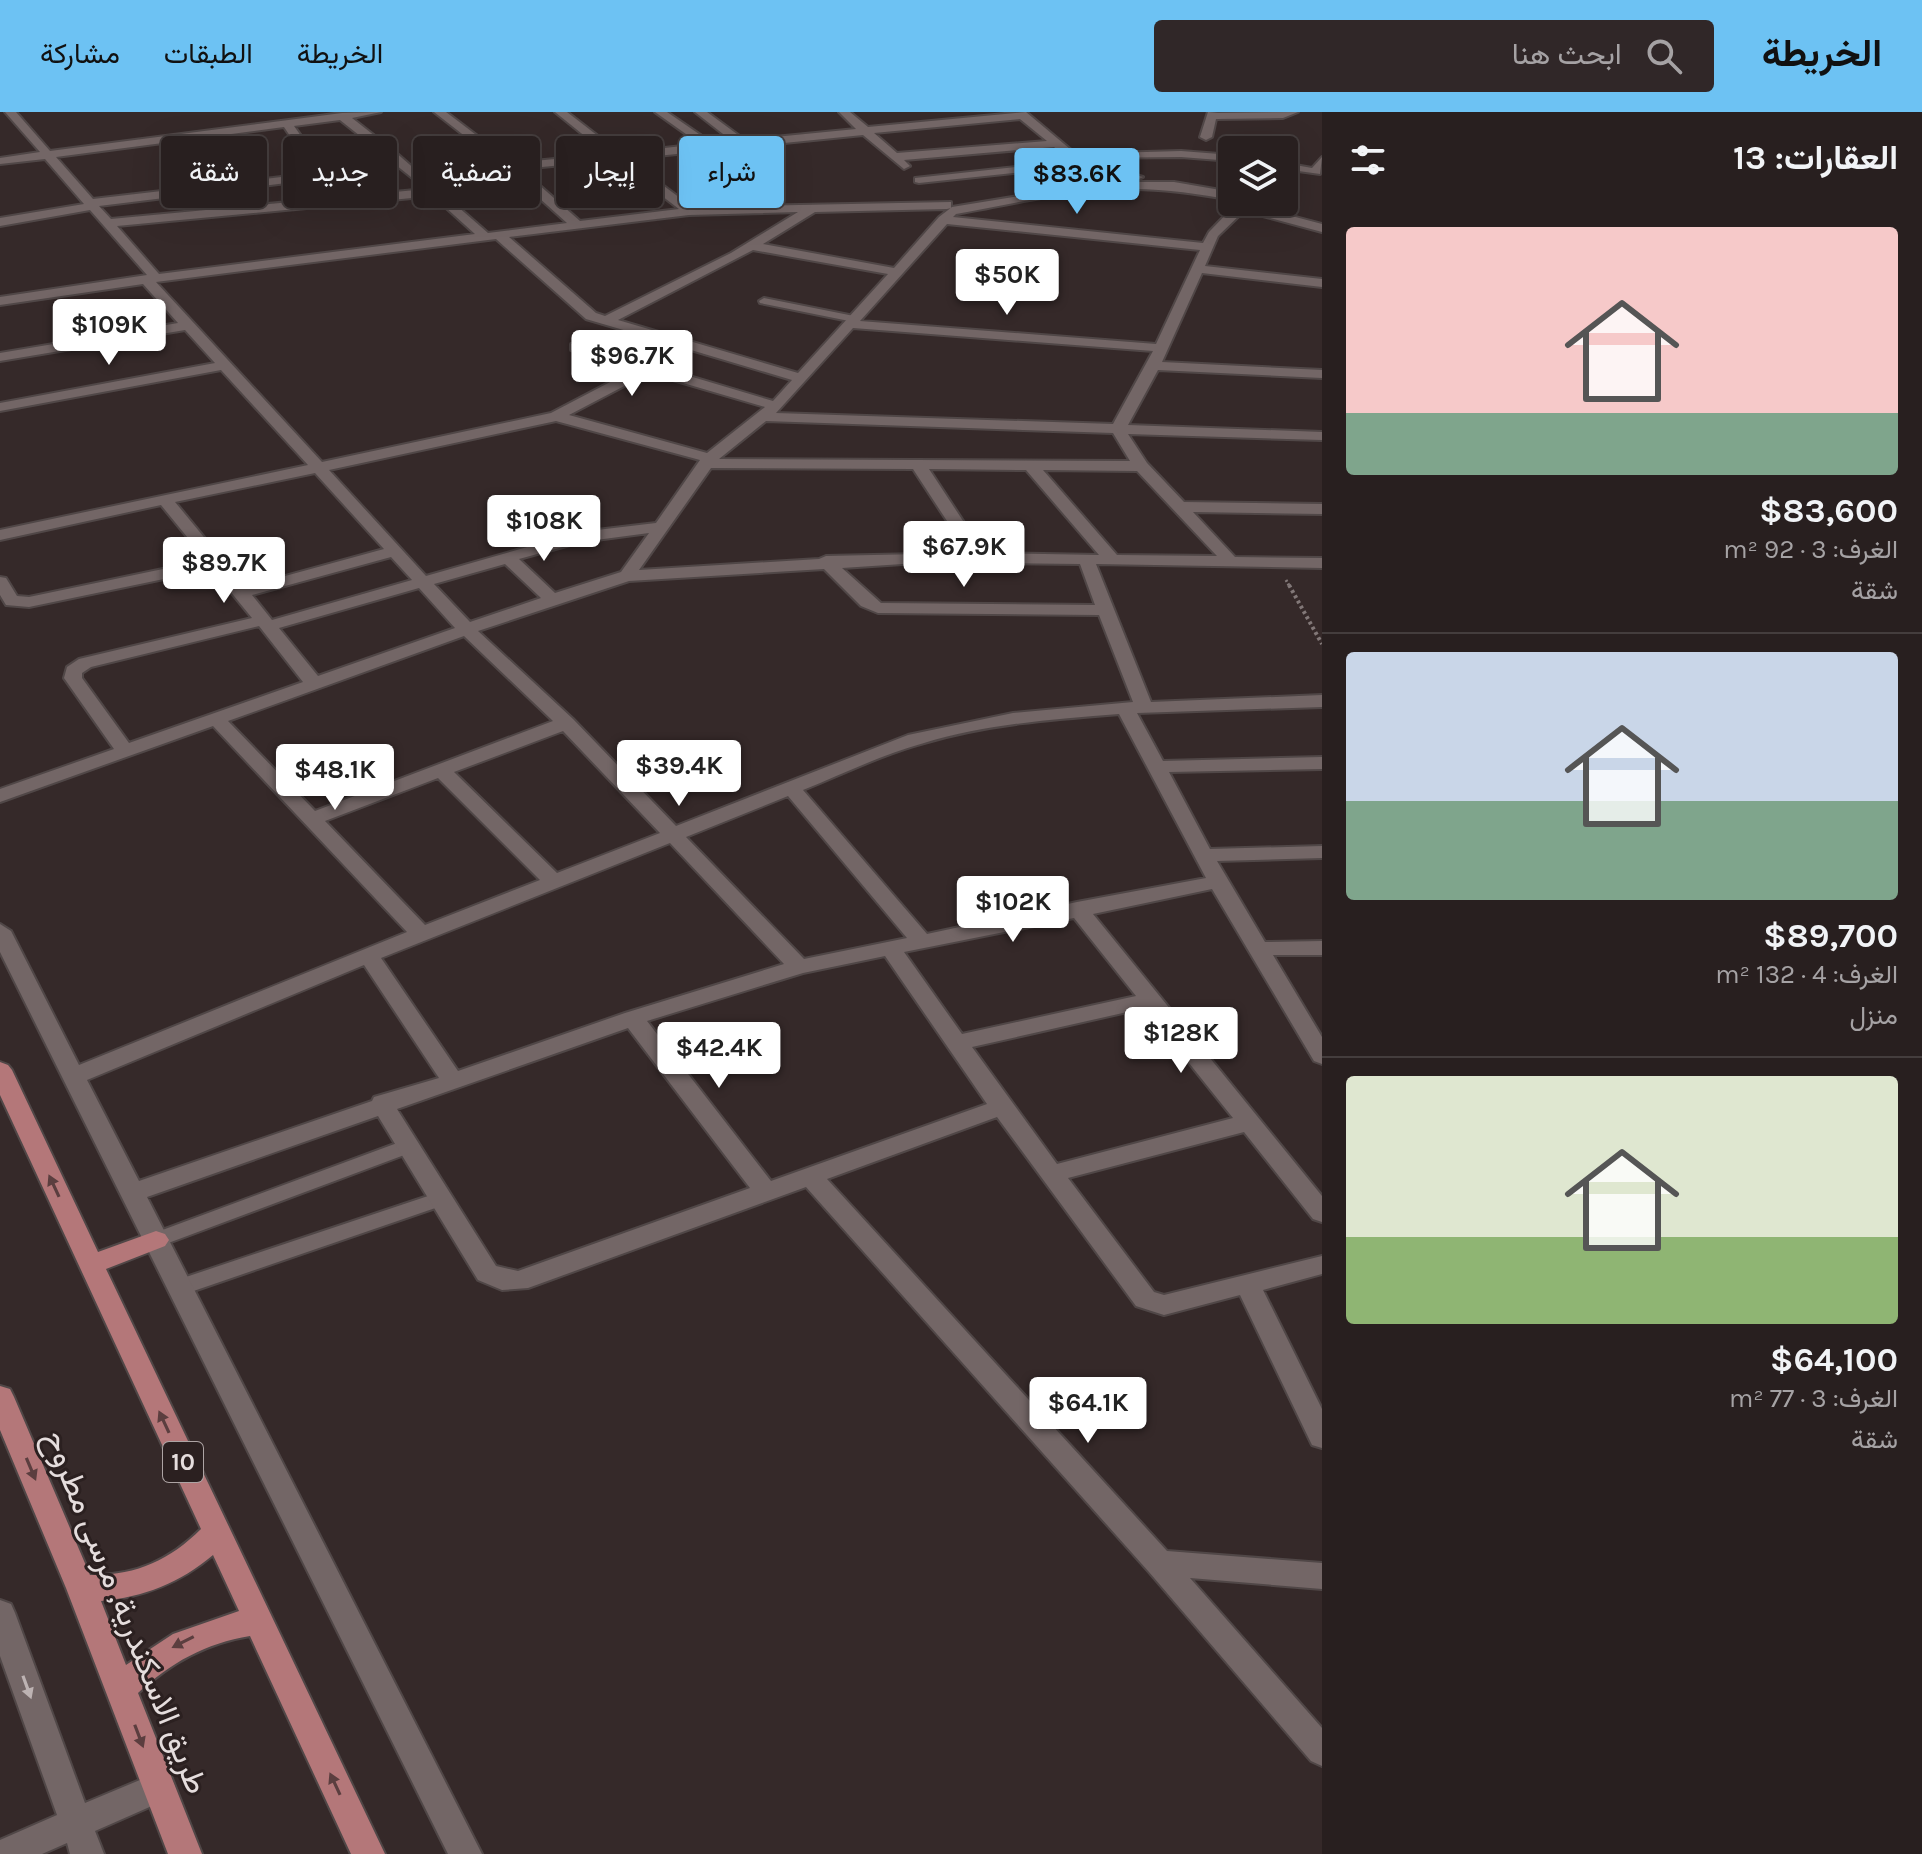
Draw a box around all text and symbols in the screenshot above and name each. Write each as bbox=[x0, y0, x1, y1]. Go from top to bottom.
search box bbox=[1154, 20, 1714, 92]
text: الخريطة bbox=[1762, 31, 1882, 76]
icon: search bbox=[1642, 34, 1686, 78]
text: ابحث هنا bbox=[1512, 36, 1622, 72]
text: مشاركة bbox=[40, 37, 120, 70]
text: الطبقات bbox=[164, 37, 253, 70]
text: الخريطة bbox=[297, 37, 383, 70]
chip: شقة bbox=[161, 136, 267, 208]
chip: جديد bbox=[283, 136, 397, 208]
chip: تصفية bbox=[413, 136, 540, 208]
chip: إيجار bbox=[556, 136, 663, 208]
chip: شراء bbox=[679, 136, 784, 208]
map controls bbox=[1218, 136, 1298, 216]
button: layers bbox=[1218, 136, 1298, 216]
icon: filters bbox=[1346, 138, 1390, 182]
text: العقارات: 13 bbox=[1733, 138, 1898, 178]
pin: $83.6K bbox=[1012, 148, 1142, 216]
text: $83.6K bbox=[1032, 158, 1122, 189]
pin: $50K bbox=[960, 249, 1054, 317]
text: $50K bbox=[974, 259, 1040, 290]
icon: home bbox=[1550, 279, 1694, 423]
pin: $109K bbox=[53, 299, 165, 367]
text: $109K bbox=[71, 309, 147, 340]
pin: $96.7K bbox=[567, 330, 697, 398]
text: $96.7K bbox=[589, 340, 675, 371]
text: $83,600 bbox=[1759, 491, 1898, 531]
pin: $108K bbox=[488, 495, 600, 563]
text: $108K bbox=[505, 505, 583, 536]
pin: $67.9K bbox=[899, 521, 1029, 589]
text: $67.9K bbox=[921, 531, 1007, 562]
text: الغرف: 3 · 92 m² bbox=[1723, 534, 1898, 565]
pin: $89.7K bbox=[159, 537, 289, 605]
text: $89.7K bbox=[181, 547, 267, 578]
text: شقة bbox=[1851, 575, 1898, 606]
icon: home bbox=[1550, 704, 1694, 848]
pin: $39.4K bbox=[614, 740, 744, 808]
pin: $48.1K bbox=[270, 744, 400, 812]
text: $39.4K bbox=[635, 750, 723, 781]
text: $48.1K bbox=[294, 754, 376, 785]
pin: $102K bbox=[957, 876, 1069, 944]
text: $102K bbox=[975, 886, 1051, 917]
text: $89,700 bbox=[1763, 916, 1898, 956]
text: الغرف: 4 · 132 m² bbox=[1715, 959, 1898, 990]
text: منزل bbox=[1849, 1000, 1898, 1031]
pin: $128K bbox=[1125, 1007, 1237, 1075]
text: $128K bbox=[1143, 1017, 1219, 1048]
pin: $42.4K bbox=[654, 1022, 784, 1090]
text: $42.4K bbox=[675, 1032, 763, 1063]
icon: home bbox=[1550, 1128, 1694, 1272]
one-way arrow bbox=[47, 1175, 61, 1198]
text: $64,100 bbox=[1770, 1340, 1898, 1380]
pin: $64.1K bbox=[1023, 1377, 1153, 1445]
text: الغرف: 3 · 77 m² bbox=[1729, 1383, 1898, 1414]
text: $64.1K bbox=[1047, 1387, 1129, 1418]
one-way arrow bbox=[157, 1410, 171, 1433]
text: شقة bbox=[1851, 1424, 1898, 1455]
street label: طريق الاسكندرية, مرسى مطروح bbox=[33, 1425, 216, 1800]
road number: 10 bbox=[163, 1442, 203, 1482]
one-way arrow bbox=[24, 1457, 37, 1481]
one-way arrow bbox=[172, 1635, 195, 1649]
one-way arrow bbox=[21, 1675, 33, 1699]
one-way arrow bbox=[133, 1724, 146, 1748]
one-way arrow bbox=[328, 1772, 342, 1795]

